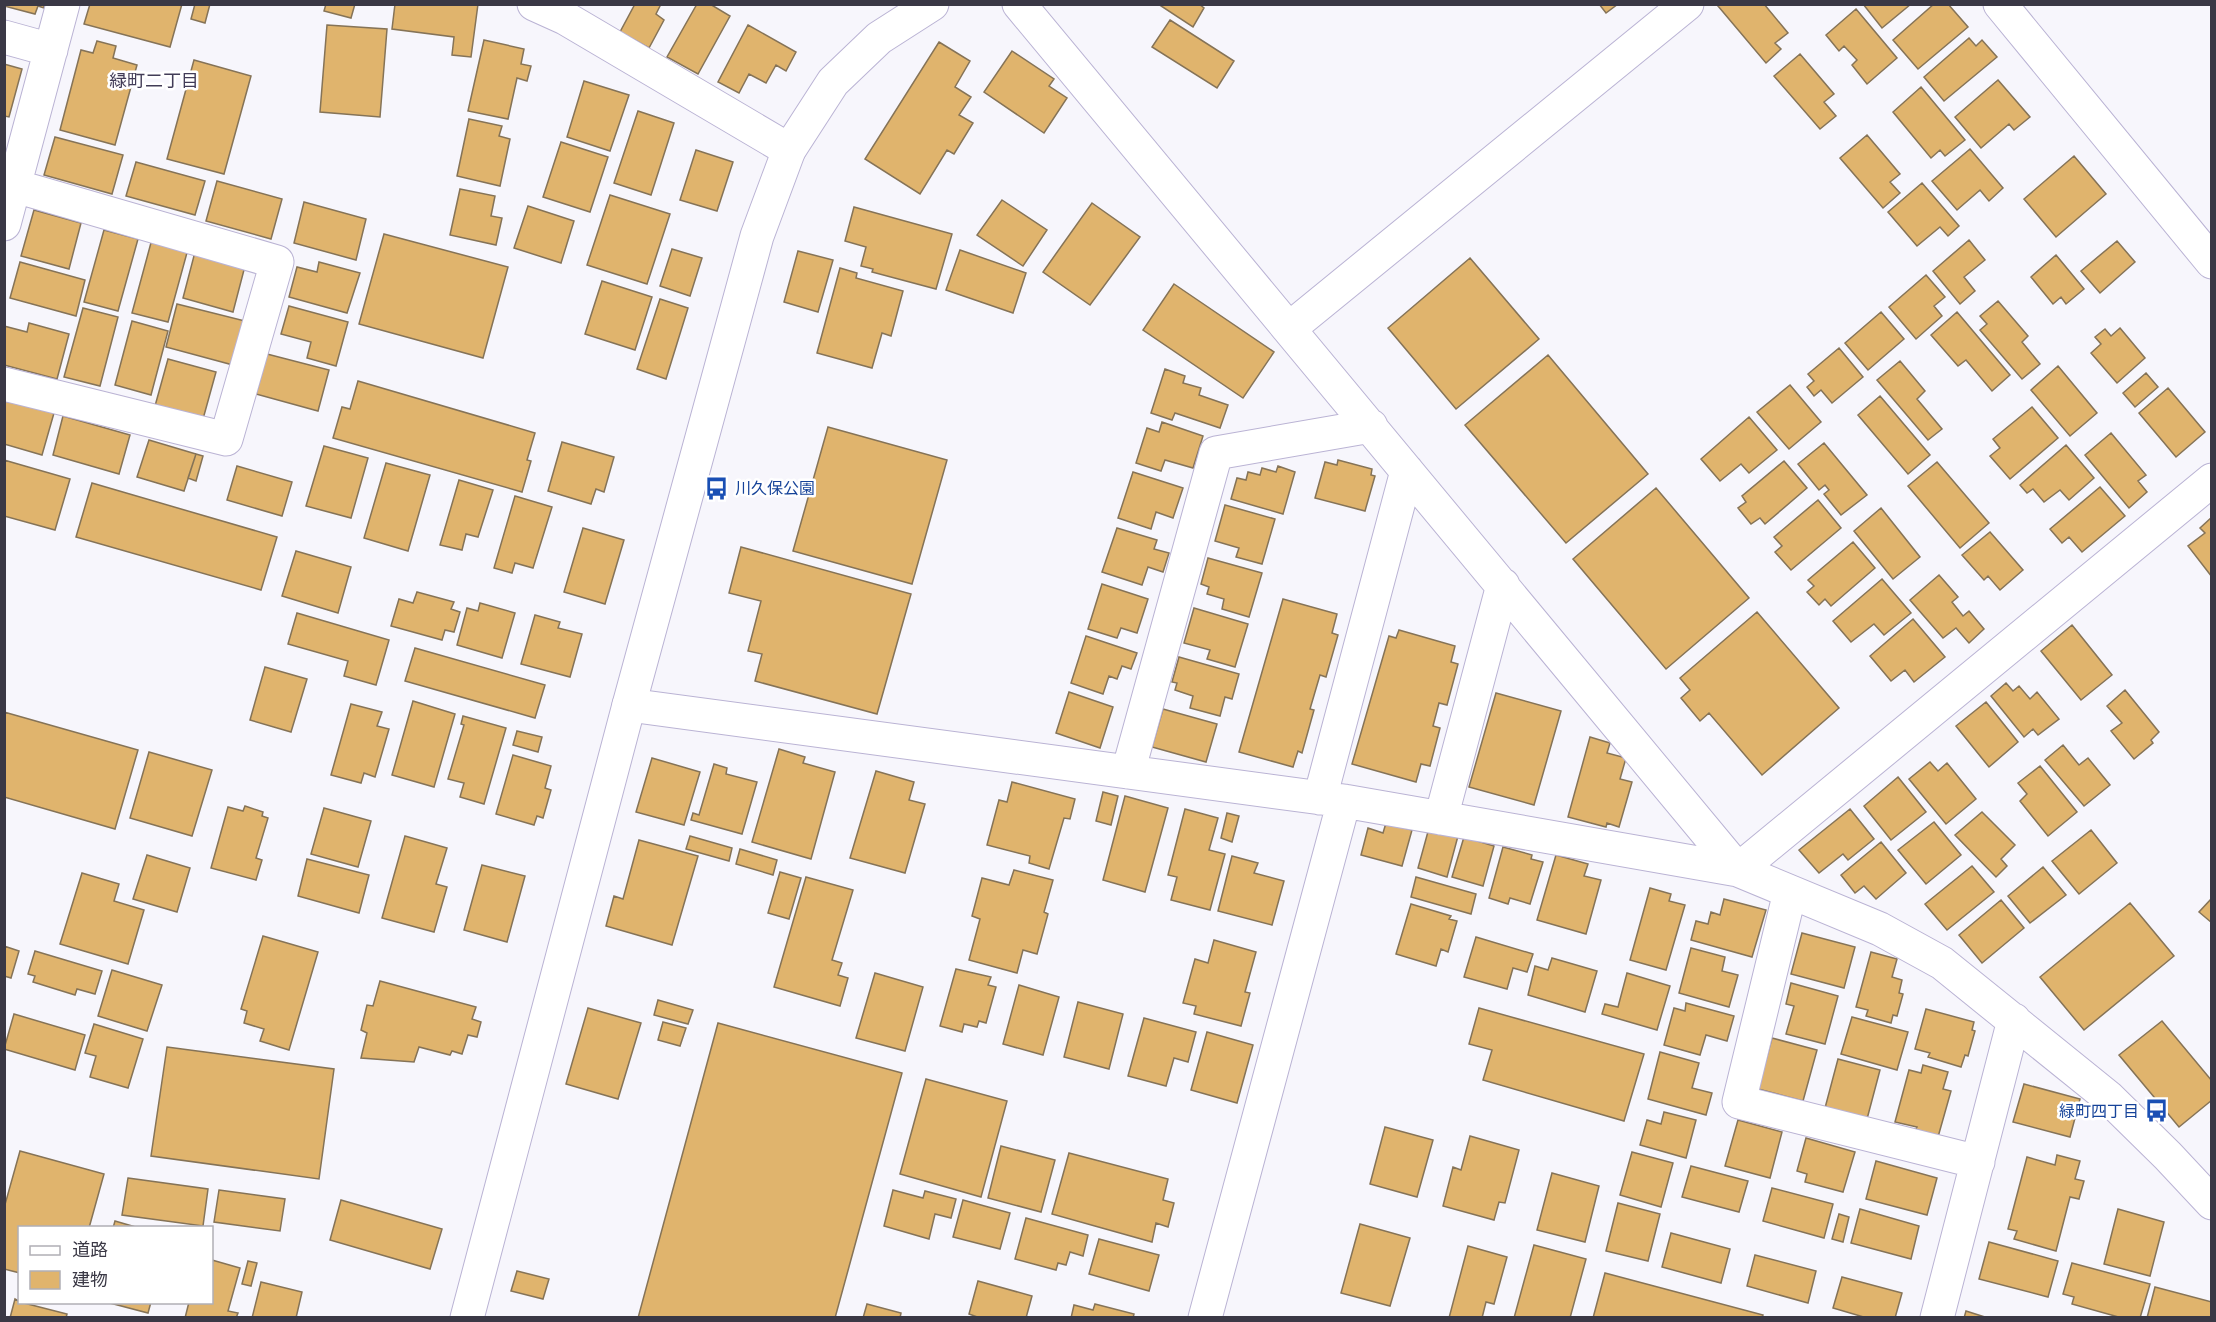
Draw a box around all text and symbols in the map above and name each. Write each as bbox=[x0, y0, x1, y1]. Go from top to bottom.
district label: 緑町二丁目 bbox=[109, 70, 199, 92]
bus stop icon: 川久保公園 bbox=[704, 475, 730, 501]
place label: 川久保公園 bbox=[735, 479, 815, 498]
bus stop icon: 緑町四丁目 bbox=[2144, 1098, 2170, 1124]
place label: 緑町四丁目 bbox=[2059, 1102, 2139, 1121]
legend bbox=[18, 1226, 213, 1304]
text: 道路 bbox=[72, 1239, 108, 1261]
text: 建物 bbox=[72, 1269, 108, 1291]

